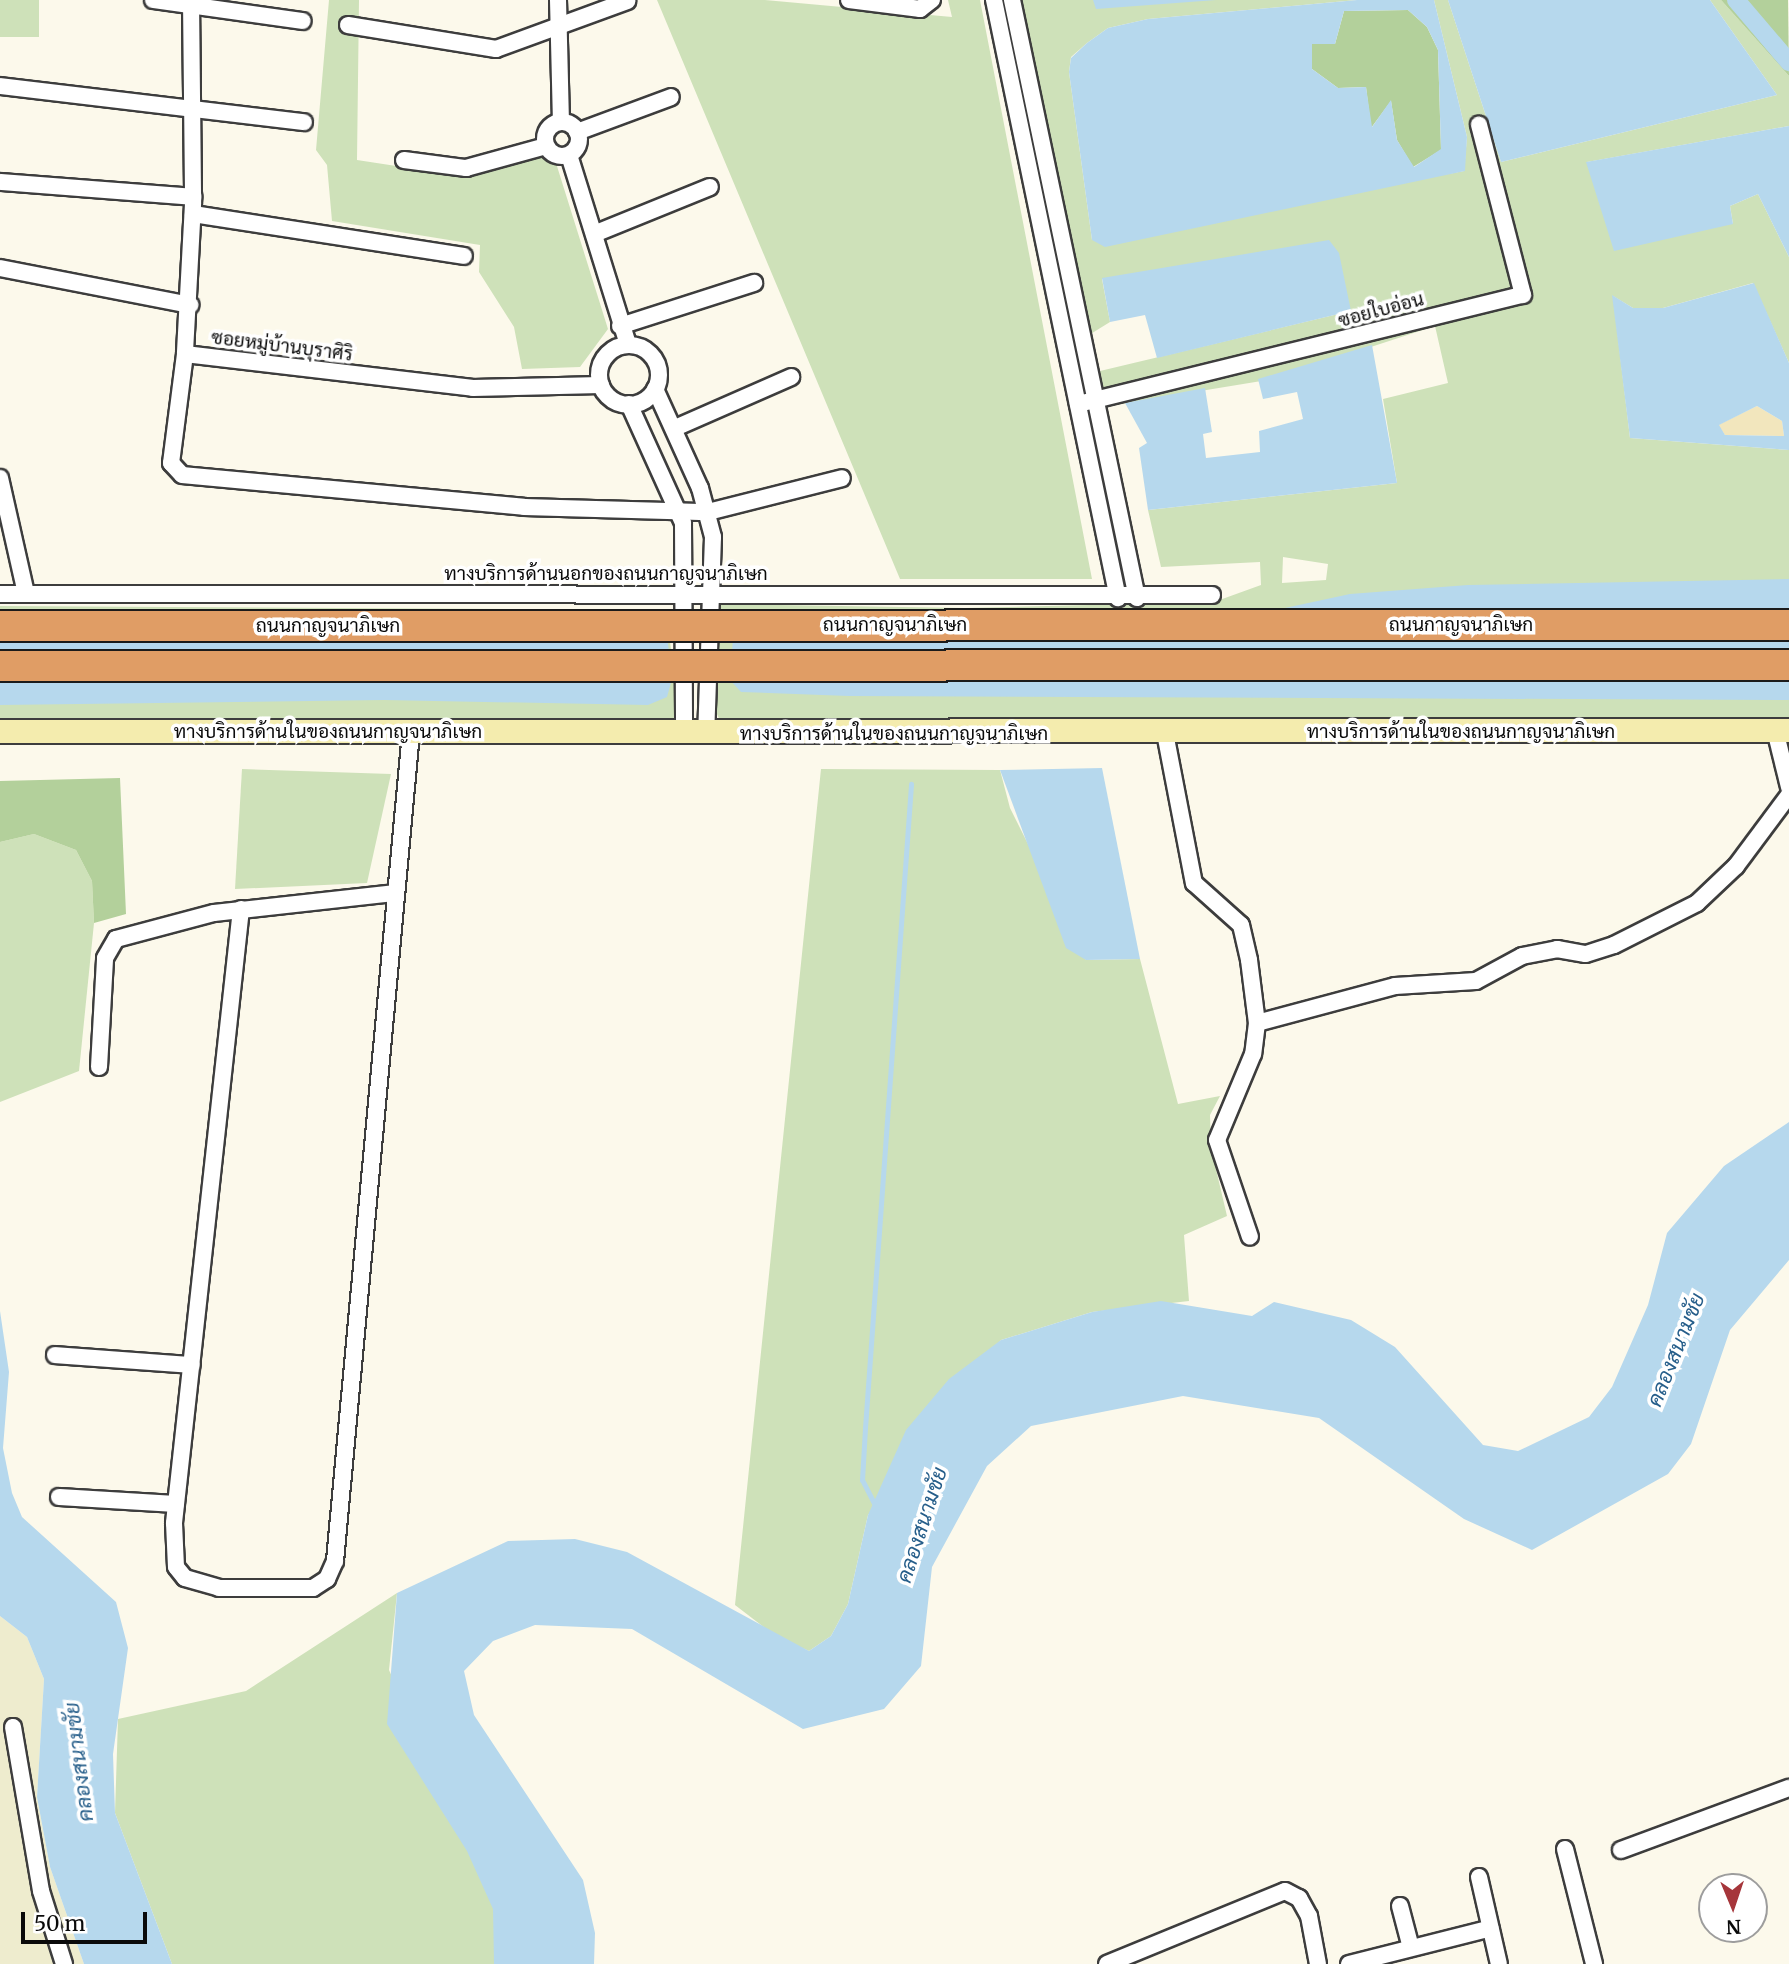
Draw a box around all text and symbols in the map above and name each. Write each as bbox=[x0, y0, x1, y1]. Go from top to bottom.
street label: ซอยใบอ่อน bbox=[1336, 288, 1426, 332]
street label: ซอยหมู่บ้านบุราศิริ bbox=[210, 326, 354, 366]
street label: ทางบริการด้านนอกของถนนกาญจนาภิเษก bbox=[444, 563, 768, 585]
street label: ถนนกาญจนาภิเษก bbox=[823, 614, 967, 636]
street label: ถนนกาญจนาภิเษก bbox=[1389, 614, 1533, 636]
street label: ถนนกาญจนาภิเษก bbox=[256, 615, 400, 637]
street label: ทางบริการด้านในของถนนกาญจนาภิเษก bbox=[174, 721, 482, 743]
street label: ทางบริการด้านในของถนนกาญจนาภิเษก bbox=[1307, 721, 1615, 743]
street label: ทางบริการด้านในของถนนกาญจนาภิเษก bbox=[740, 723, 1048, 745]
water label: คลองสนามชัย bbox=[1642, 1290, 1710, 1410]
water label: คลองสนามชัย bbox=[891, 1464, 953, 1586]
water label: คลองสนามชัย bbox=[59, 1701, 99, 1823]
north arrow bbox=[1698, 1873, 1768, 1943]
scale bar bbox=[24, 1898, 150, 1942]
text: 50 m bbox=[34, 1910, 85, 1937]
text: N bbox=[1726, 1915, 1742, 1939]

